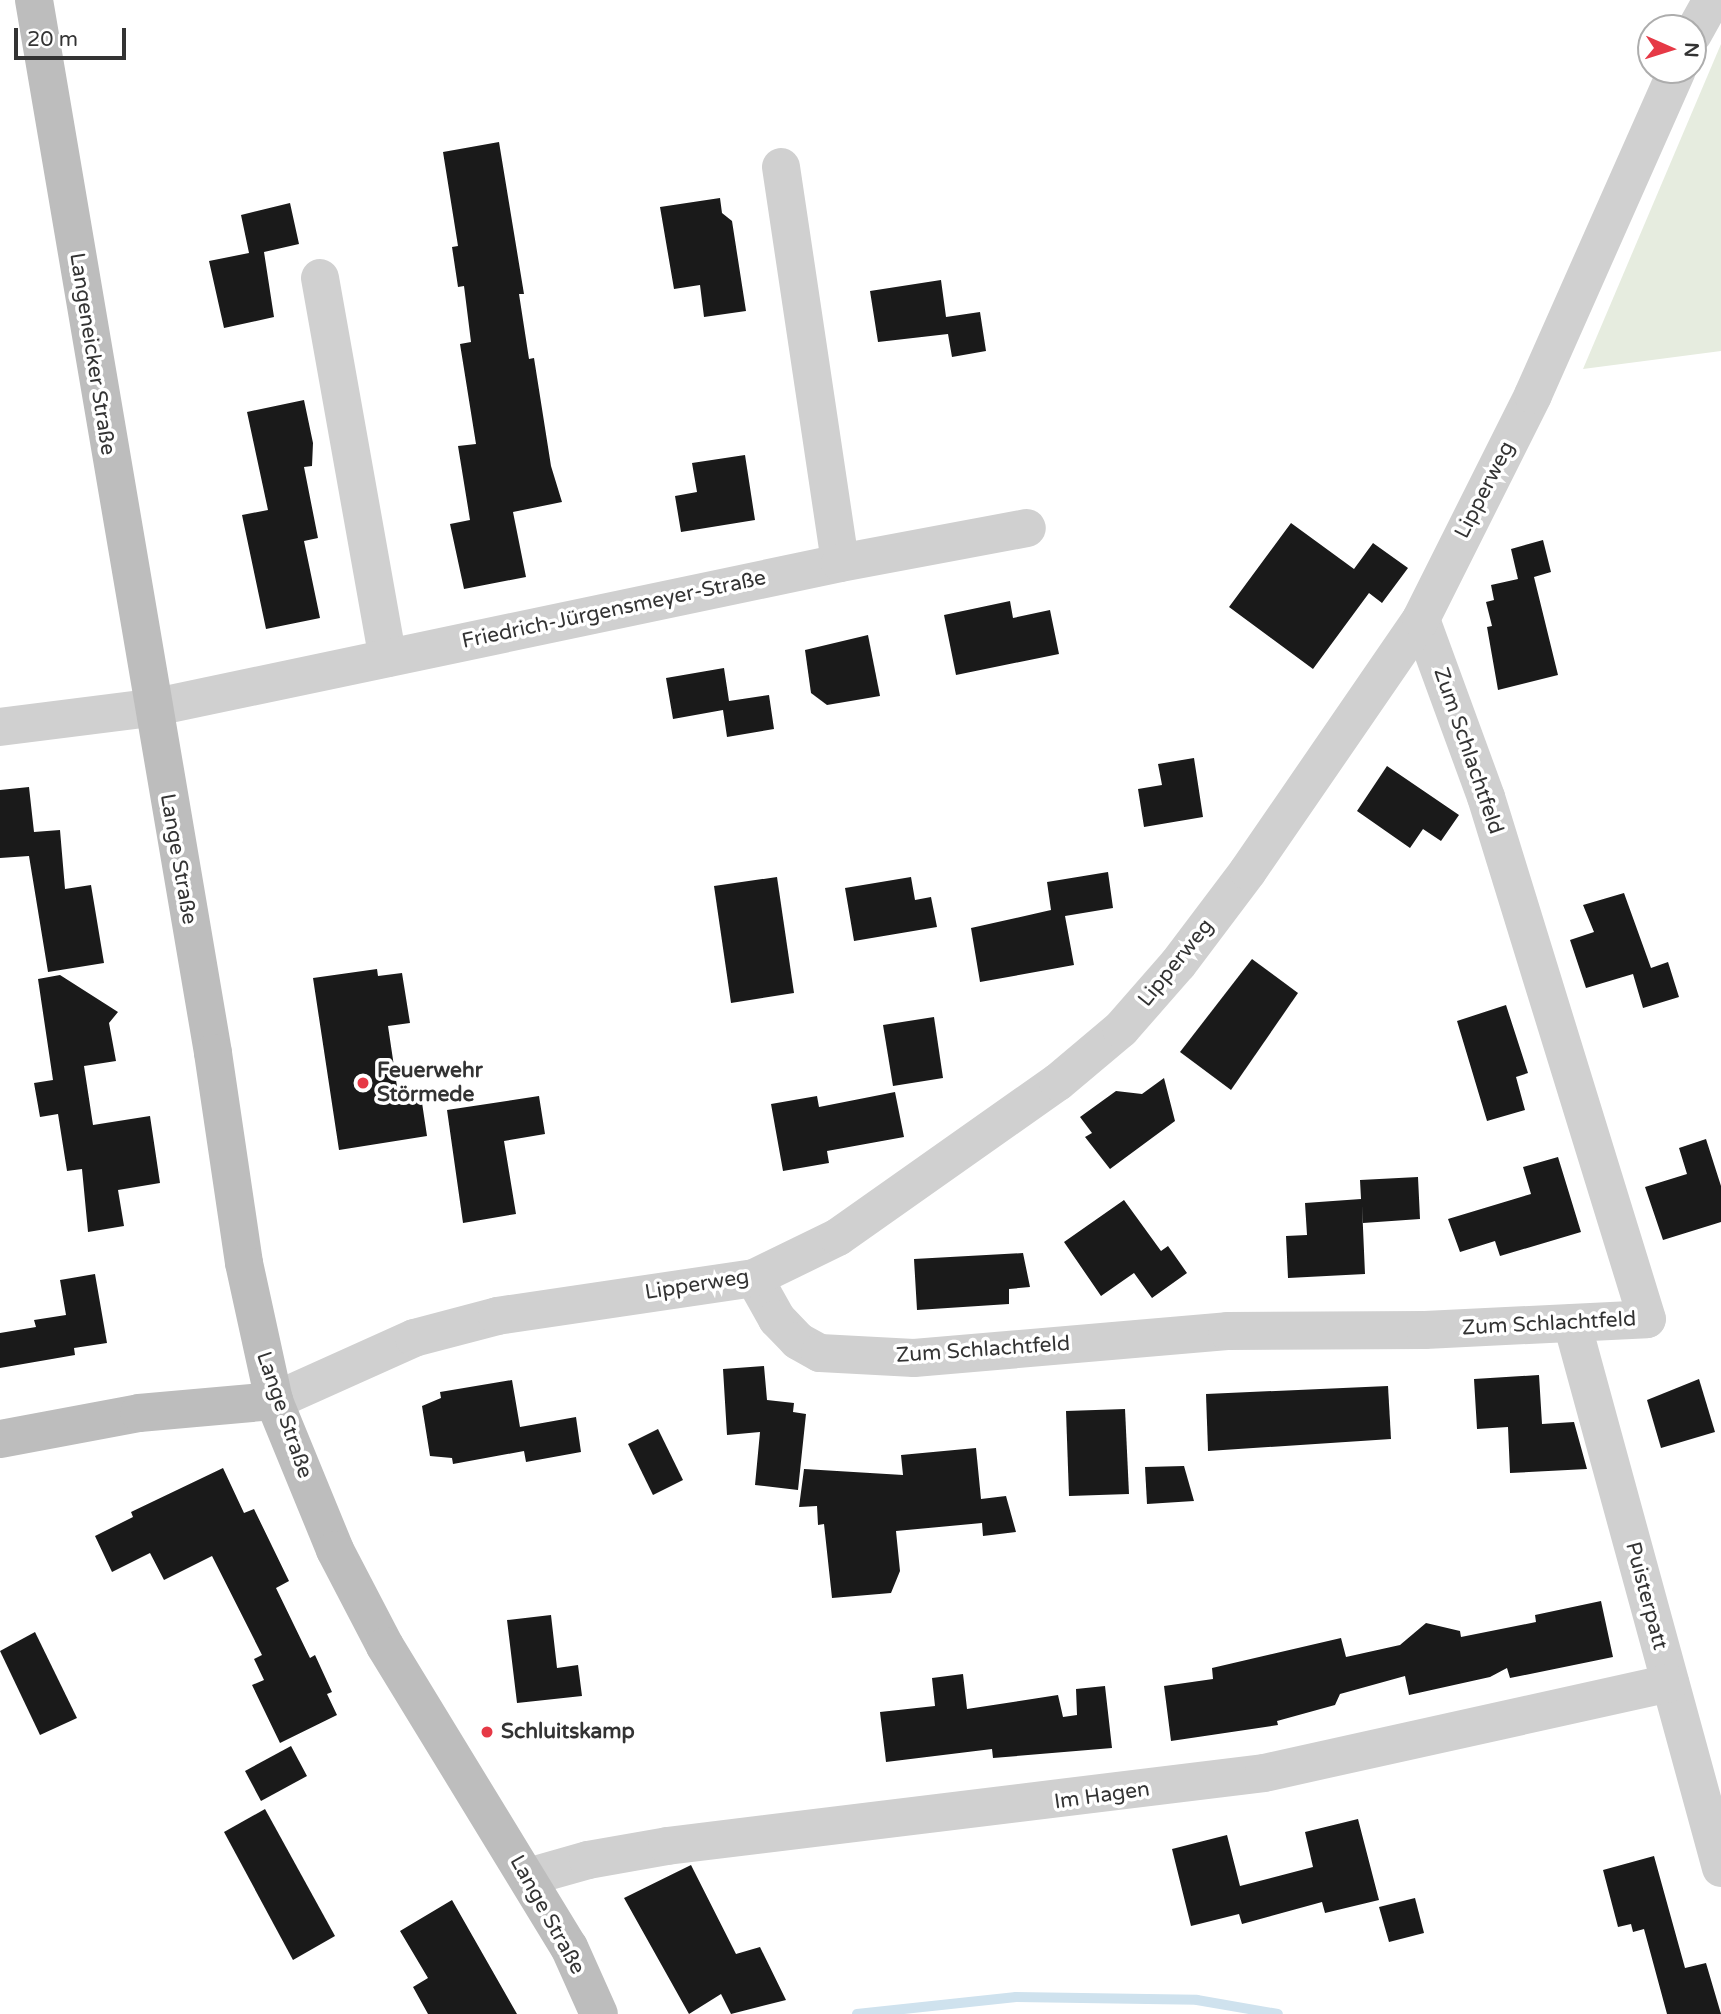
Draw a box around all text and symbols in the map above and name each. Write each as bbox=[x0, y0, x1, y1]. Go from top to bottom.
scale bar bbox=[18, 14, 130, 58]
north arrow bbox=[1637, 14, 1707, 84]
text: 20 m bbox=[27, 27, 78, 52]
text: N bbox=[1680, 42, 1702, 58]
street label: Langeneicker Straße bbox=[64, 251, 120, 457]
street label: Lipperweg bbox=[1450, 437, 1520, 543]
street label: Friedrich-Jürgensmeyer-Straße bbox=[460, 565, 768, 655]
street label: Zum Schlachtfeld bbox=[1428, 664, 1508, 838]
street label: Lange Straße bbox=[154, 792, 202, 926]
street label: Lipperweg bbox=[1133, 914, 1219, 1012]
place label: Feuerwehr Störmede bbox=[377, 1058, 483, 1108]
marker: Feuerwehr Störmede bbox=[355, 1075, 371, 1091]
street label: Lipperweg bbox=[643, 1264, 751, 1306]
street label: Zum Schlachtfeld bbox=[1461, 1307, 1637, 1341]
street label: Zum Schlachtfeld bbox=[895, 1331, 1071, 1369]
street label: Lange Straße bbox=[251, 1348, 317, 1482]
street label: Puisterpatt bbox=[1620, 1539, 1672, 1653]
place label: Schluitskamp bbox=[501, 1719, 635, 1745]
marker: Schluitskamp bbox=[479, 1724, 495, 1740]
street label: Im Hagen bbox=[1053, 1777, 1151, 1815]
street label: Lange Straße bbox=[504, 1851, 590, 1979]

